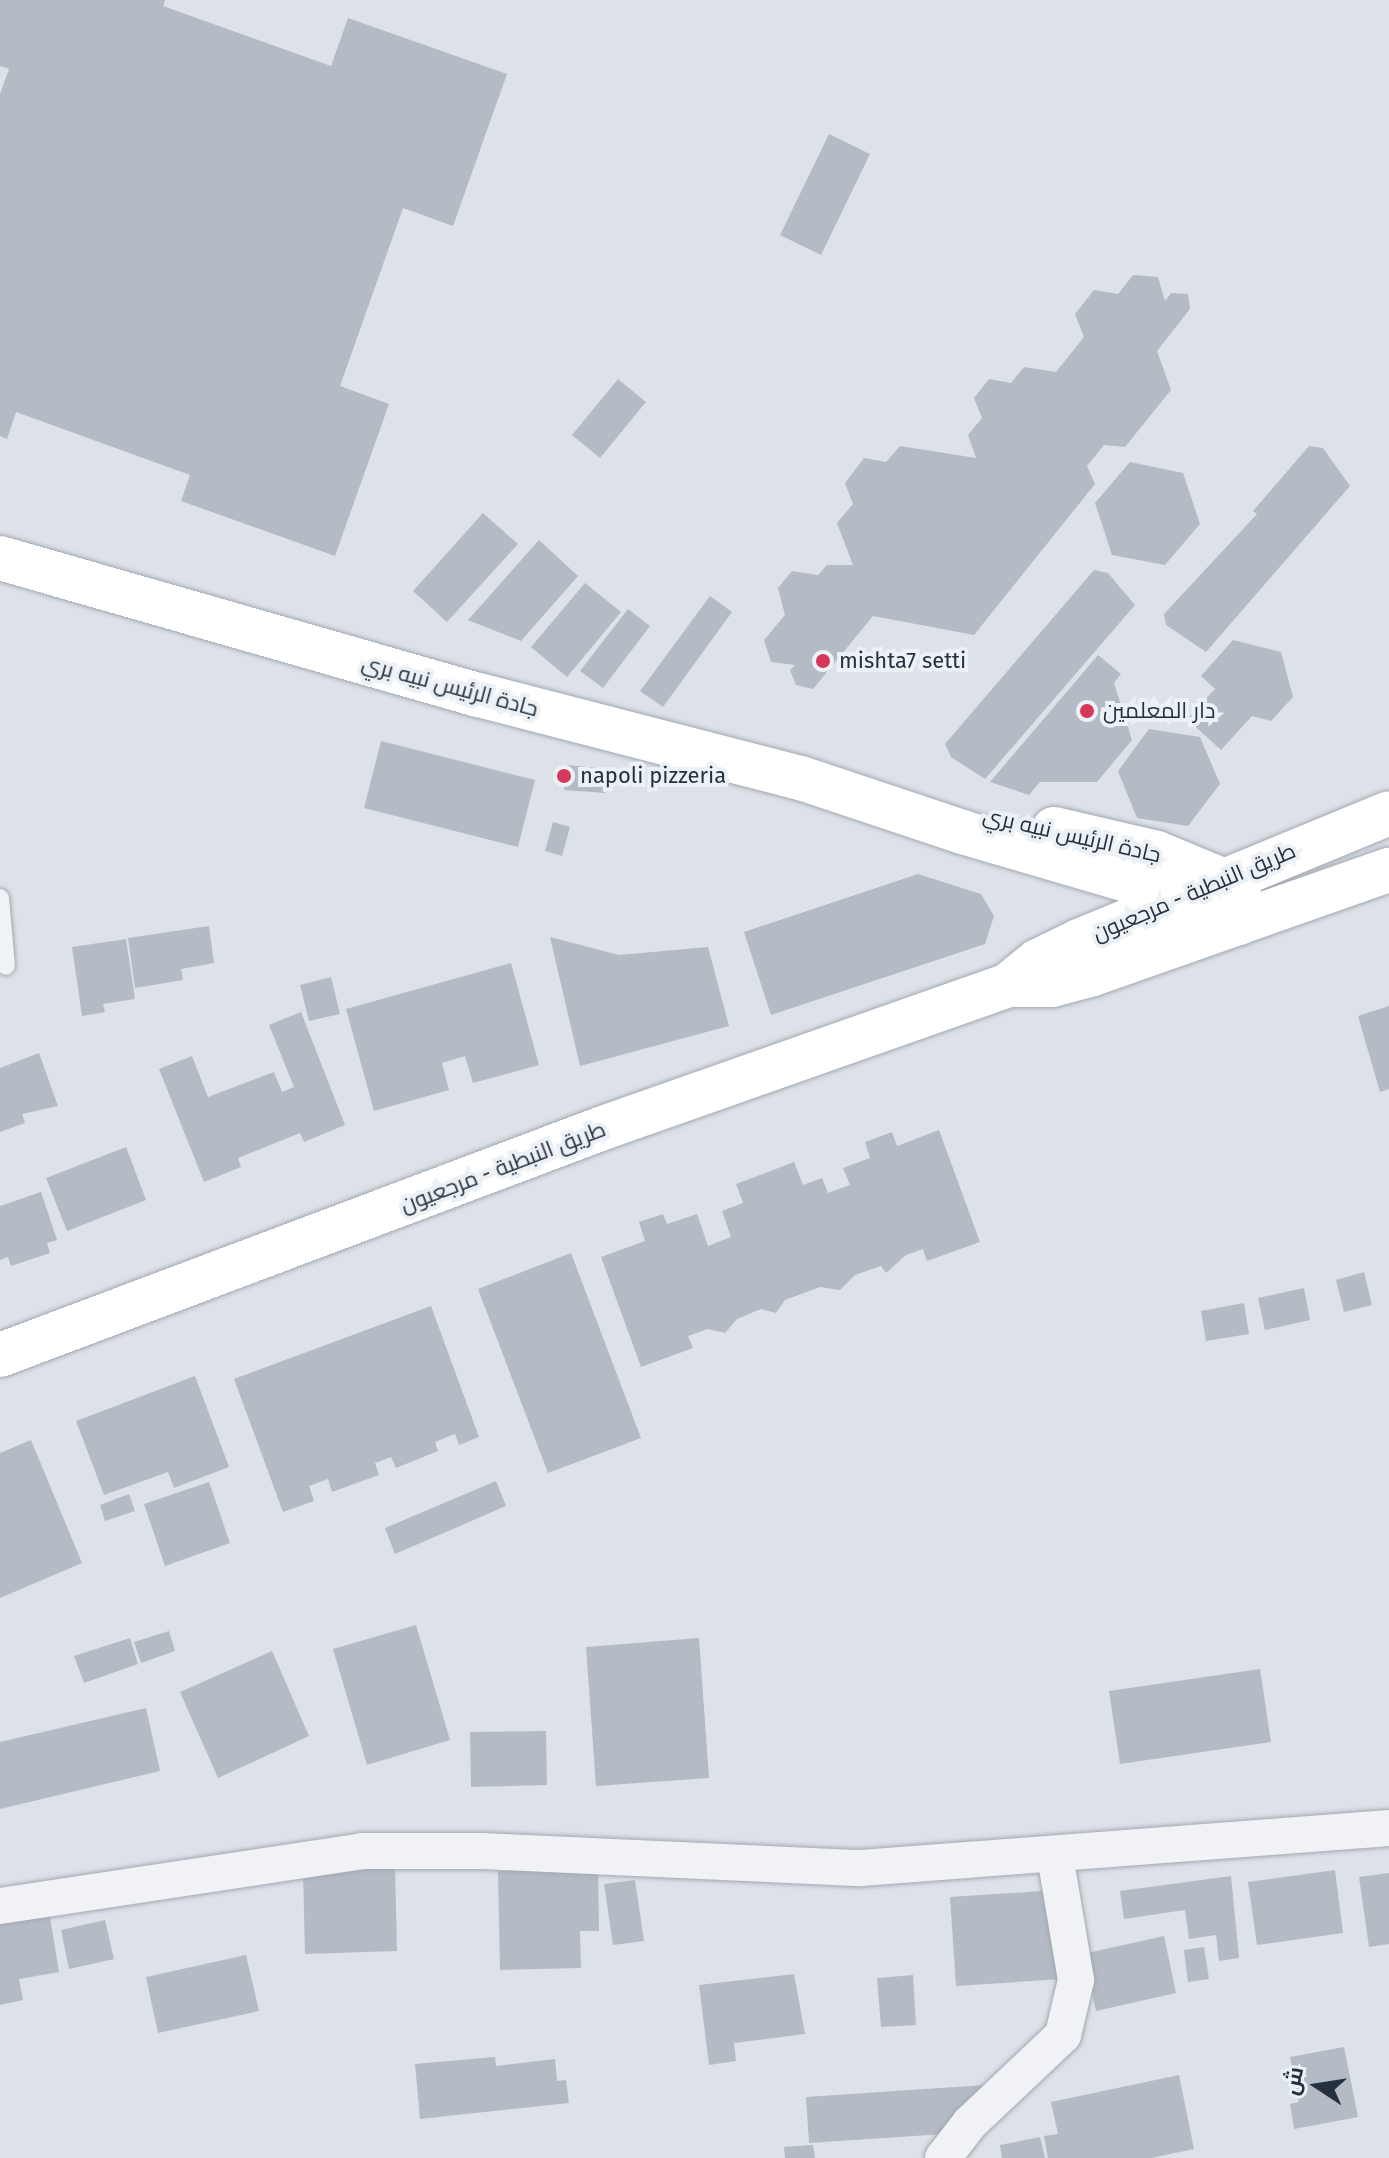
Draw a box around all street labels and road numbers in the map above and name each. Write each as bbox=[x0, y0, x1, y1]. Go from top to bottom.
street label: جادة الرئيس نبيه بري bbox=[359, 650, 541, 722]
street label: جادة الرئيس نبيه بري bbox=[980, 802, 1164, 868]
street label: طريق النبطية - مرجعيون bbox=[1089, 837, 1299, 947]
street label: طريق النبطية - مرجعيون bbox=[397, 1116, 609, 1218]

